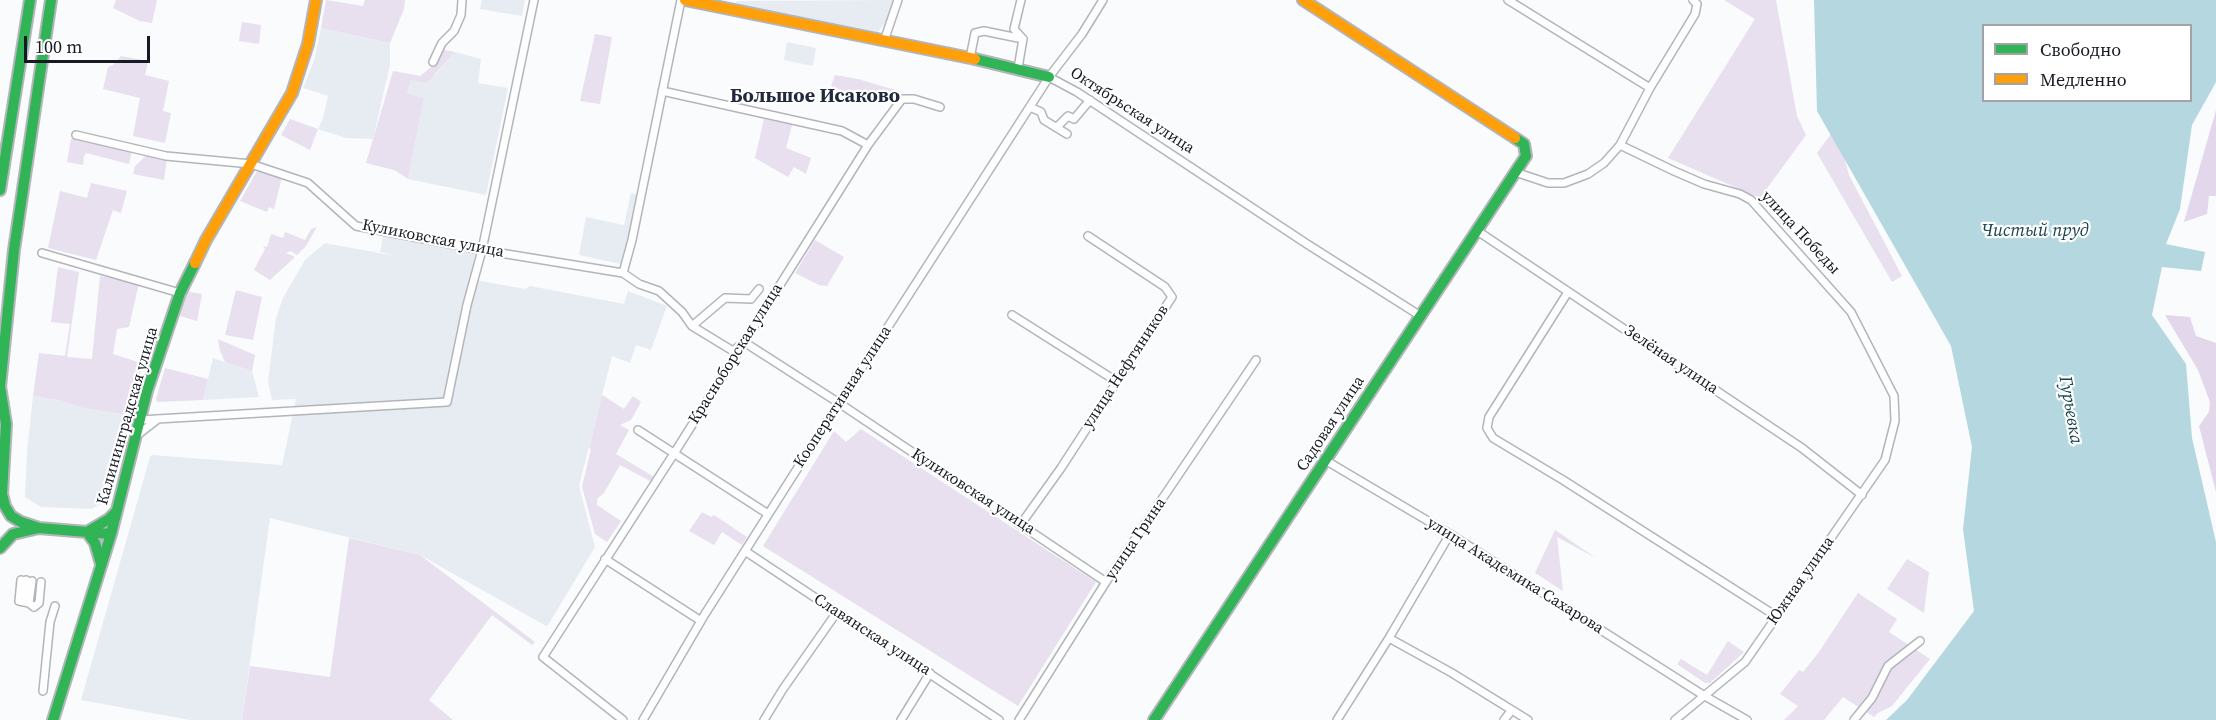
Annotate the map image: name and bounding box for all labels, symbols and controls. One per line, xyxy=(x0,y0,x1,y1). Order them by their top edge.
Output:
scale bar xyxy=(27,24,153,62)
legend xyxy=(1982,24,2192,102)
text: 100 m xyxy=(35,34,82,59)
text: Свободно xyxy=(2040,37,2121,62)
street label: Октябрьская улица xyxy=(1066,64,1198,158)
text: Медленно xyxy=(2040,67,2127,92)
district label: Большое Исаково xyxy=(730,85,900,109)
street label: улица Победы xyxy=(1756,187,1844,279)
street label: Куликовская улица xyxy=(360,216,506,262)
water label: Чистый пруд xyxy=(1982,220,2088,242)
street label: Красноборская улица xyxy=(685,280,787,428)
street label: улица Нефтяников xyxy=(1079,301,1173,433)
street label: Зелёная улица xyxy=(1620,321,1722,399)
street label: Кооперативная улица xyxy=(790,323,896,471)
street label: Калининградская улица xyxy=(93,325,163,507)
street label: Садовая улица xyxy=(1293,373,1369,475)
water label: Гурьевка xyxy=(2053,374,2087,446)
street label: Куликовская улица xyxy=(907,445,1039,539)
street label: улица Грина xyxy=(1101,494,1171,584)
street label: улица Академика Сахарова xyxy=(1423,514,1607,638)
street label: Южная улица xyxy=(1763,533,1839,629)
street label: Славянская улица xyxy=(810,590,934,680)

